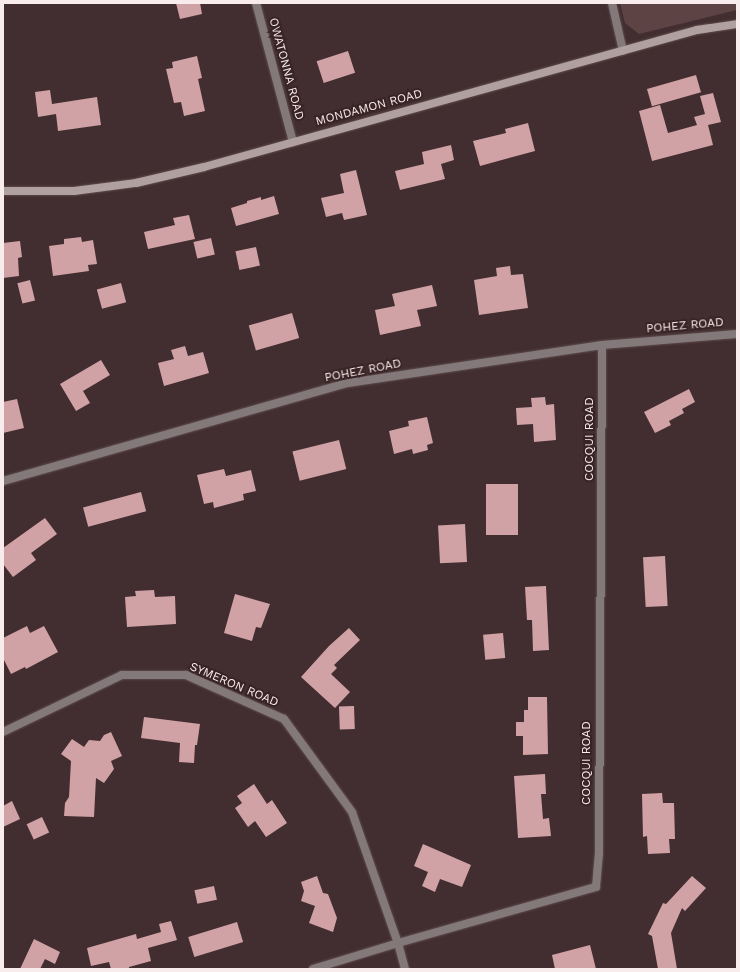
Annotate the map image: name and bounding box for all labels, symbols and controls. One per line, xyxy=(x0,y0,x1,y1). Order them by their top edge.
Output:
street label: OWATONNA ROAD xyxy=(265,16,307,122)
street label: MONDAMON ROAD xyxy=(314,87,424,129)
street label: POHEZ ROAD xyxy=(646,315,724,337)
street label: POHEZ ROAD xyxy=(324,357,402,385)
street label: COCQUI ROAD xyxy=(583,397,597,481)
street label: SYMERON ROAD xyxy=(187,660,281,710)
street label: COCQUI ROAD xyxy=(580,721,594,805)

